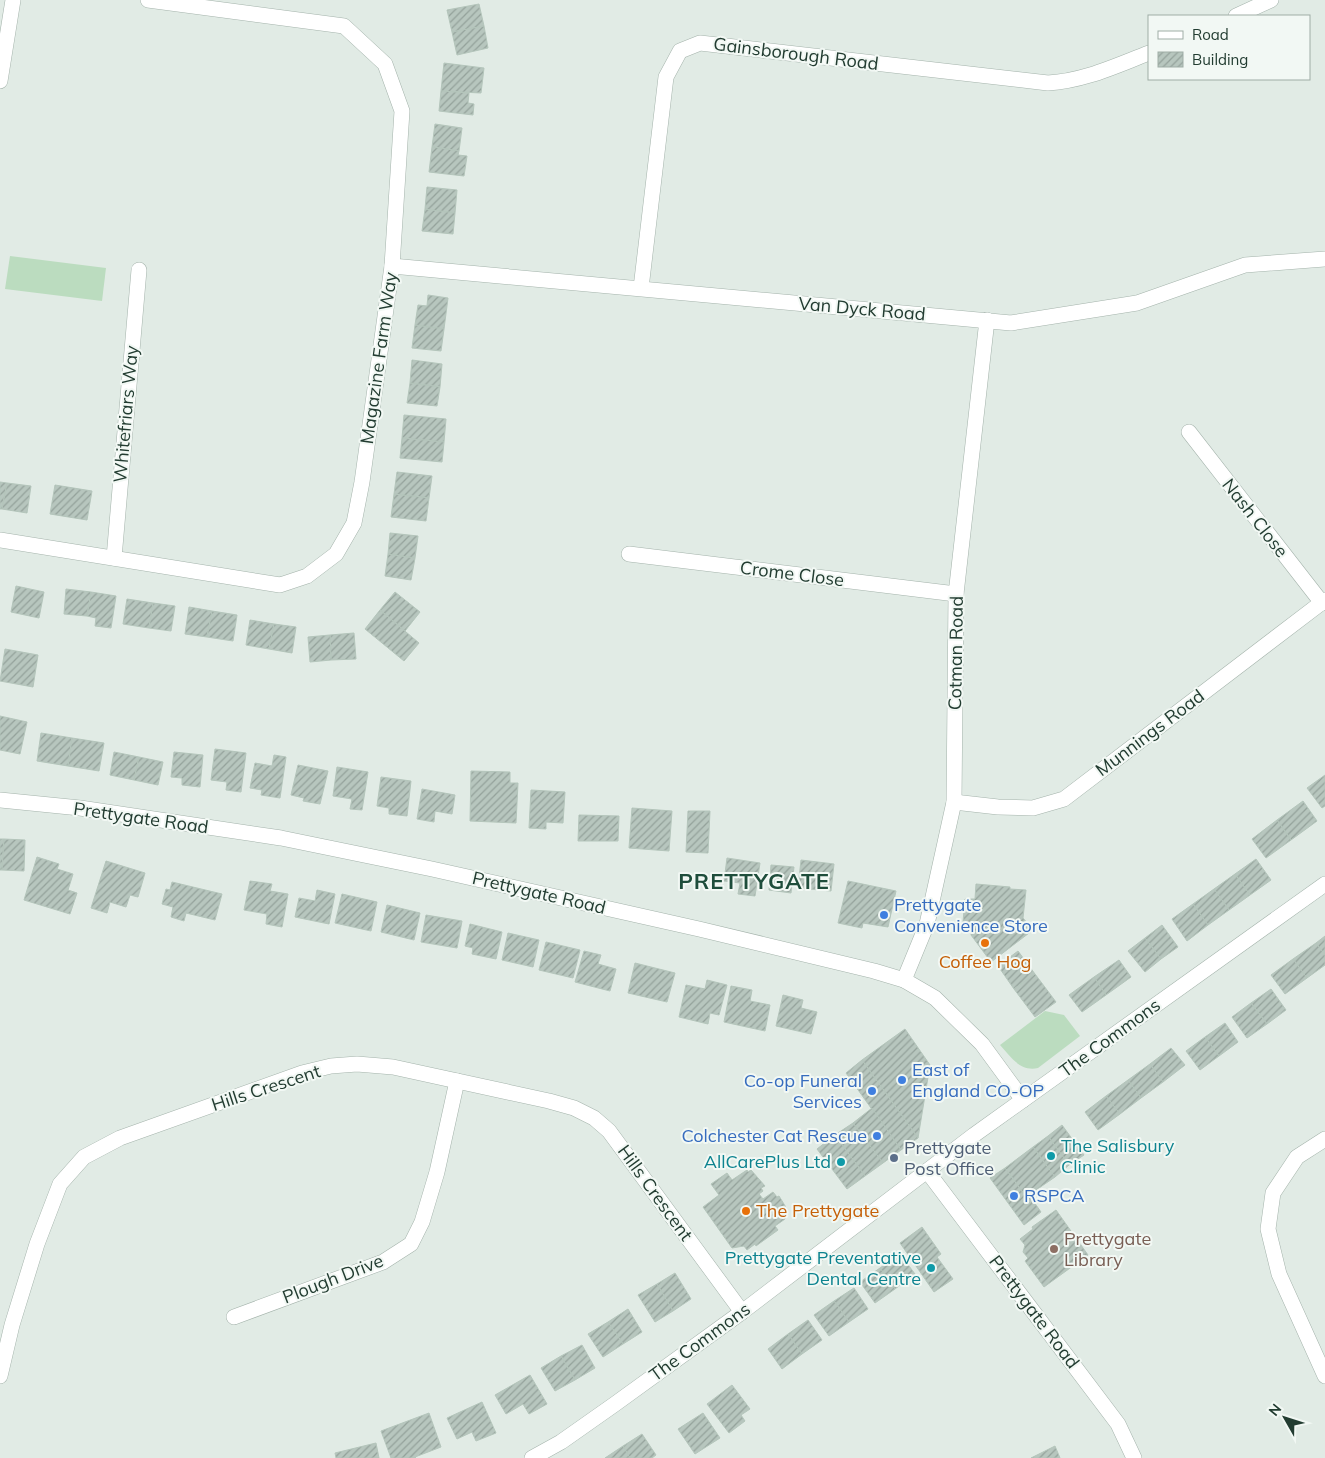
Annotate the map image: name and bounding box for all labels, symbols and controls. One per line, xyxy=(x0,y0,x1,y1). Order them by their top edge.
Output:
legend xyxy=(1148,15,1310,80)
text: Road xyxy=(1192,25,1229,44)
street label: Gainsborough Road xyxy=(712,32,880,75)
text: Building xyxy=(1192,50,1248,69)
street label: Magazine Farm Way xyxy=(355,270,402,445)
street label: Van Dyck Road xyxy=(798,291,927,326)
street label: Whitefriars Way xyxy=(108,344,143,484)
street label: Nash Close xyxy=(1217,474,1293,562)
street label: Crome Close xyxy=(739,556,846,591)
street label: Cotman Road xyxy=(943,596,968,710)
street label: Munnings Road xyxy=(1091,684,1209,781)
street label: Prettygate Road xyxy=(72,797,210,838)
street label: Prettygate Road xyxy=(470,866,608,919)
district label: PRETTYGATE xyxy=(678,867,830,895)
place label: Prettygate Convenience Store xyxy=(894,893,1048,937)
marker: Prettygate Convenience Store xyxy=(878,909,890,921)
marker: Coffee Hog xyxy=(979,937,991,949)
place label: Coffee Hog xyxy=(939,950,1031,973)
street label: The Commons xyxy=(1055,993,1165,1082)
place label: East of England CO-OP xyxy=(912,1058,1044,1102)
street label: Hills Crescent xyxy=(209,1059,323,1116)
place label: Co-op Funeral Services xyxy=(744,1069,862,1113)
marker: East of England CO-OP xyxy=(896,1074,908,1086)
marker: Co-op Funeral Services xyxy=(866,1085,878,1097)
place label: Colchester Cat Rescue xyxy=(682,1124,867,1147)
marker: Colchester Cat Rescue xyxy=(871,1130,883,1142)
place label: The Salisbury Clinic xyxy=(1061,1134,1175,1178)
place label: Prettygate Post Office xyxy=(904,1136,994,1180)
street label: Hills Crescent xyxy=(613,1140,698,1245)
place label: AllCarePlus Ltd xyxy=(704,1150,831,1173)
marker: The Salisbury Clinic xyxy=(1045,1150,1057,1162)
marker: Prettygate Post Office xyxy=(888,1152,900,1164)
marker: AllCarePlus Ltd xyxy=(835,1156,847,1168)
place label: RSPCA xyxy=(1024,1184,1084,1207)
marker: RSPCA xyxy=(1008,1190,1020,1202)
place label: The Prettygate xyxy=(756,1199,879,1222)
marker: The Prettygate xyxy=(740,1205,752,1217)
place label: Prettygate Library xyxy=(1064,1227,1151,1271)
marker: Prettygate Library xyxy=(1048,1243,1060,1255)
place label: Prettygate Preventative Dental Centre xyxy=(725,1246,921,1290)
street label: Plough Drive xyxy=(279,1249,387,1308)
street label: Prettygate Road xyxy=(984,1250,1085,1373)
marker: Prettygate Preventative Dental Centre xyxy=(925,1262,937,1274)
street label: The Commons xyxy=(645,1297,755,1386)
north arrow xyxy=(1260,1393,1310,1443)
text: N xyxy=(1265,1400,1285,1420)

